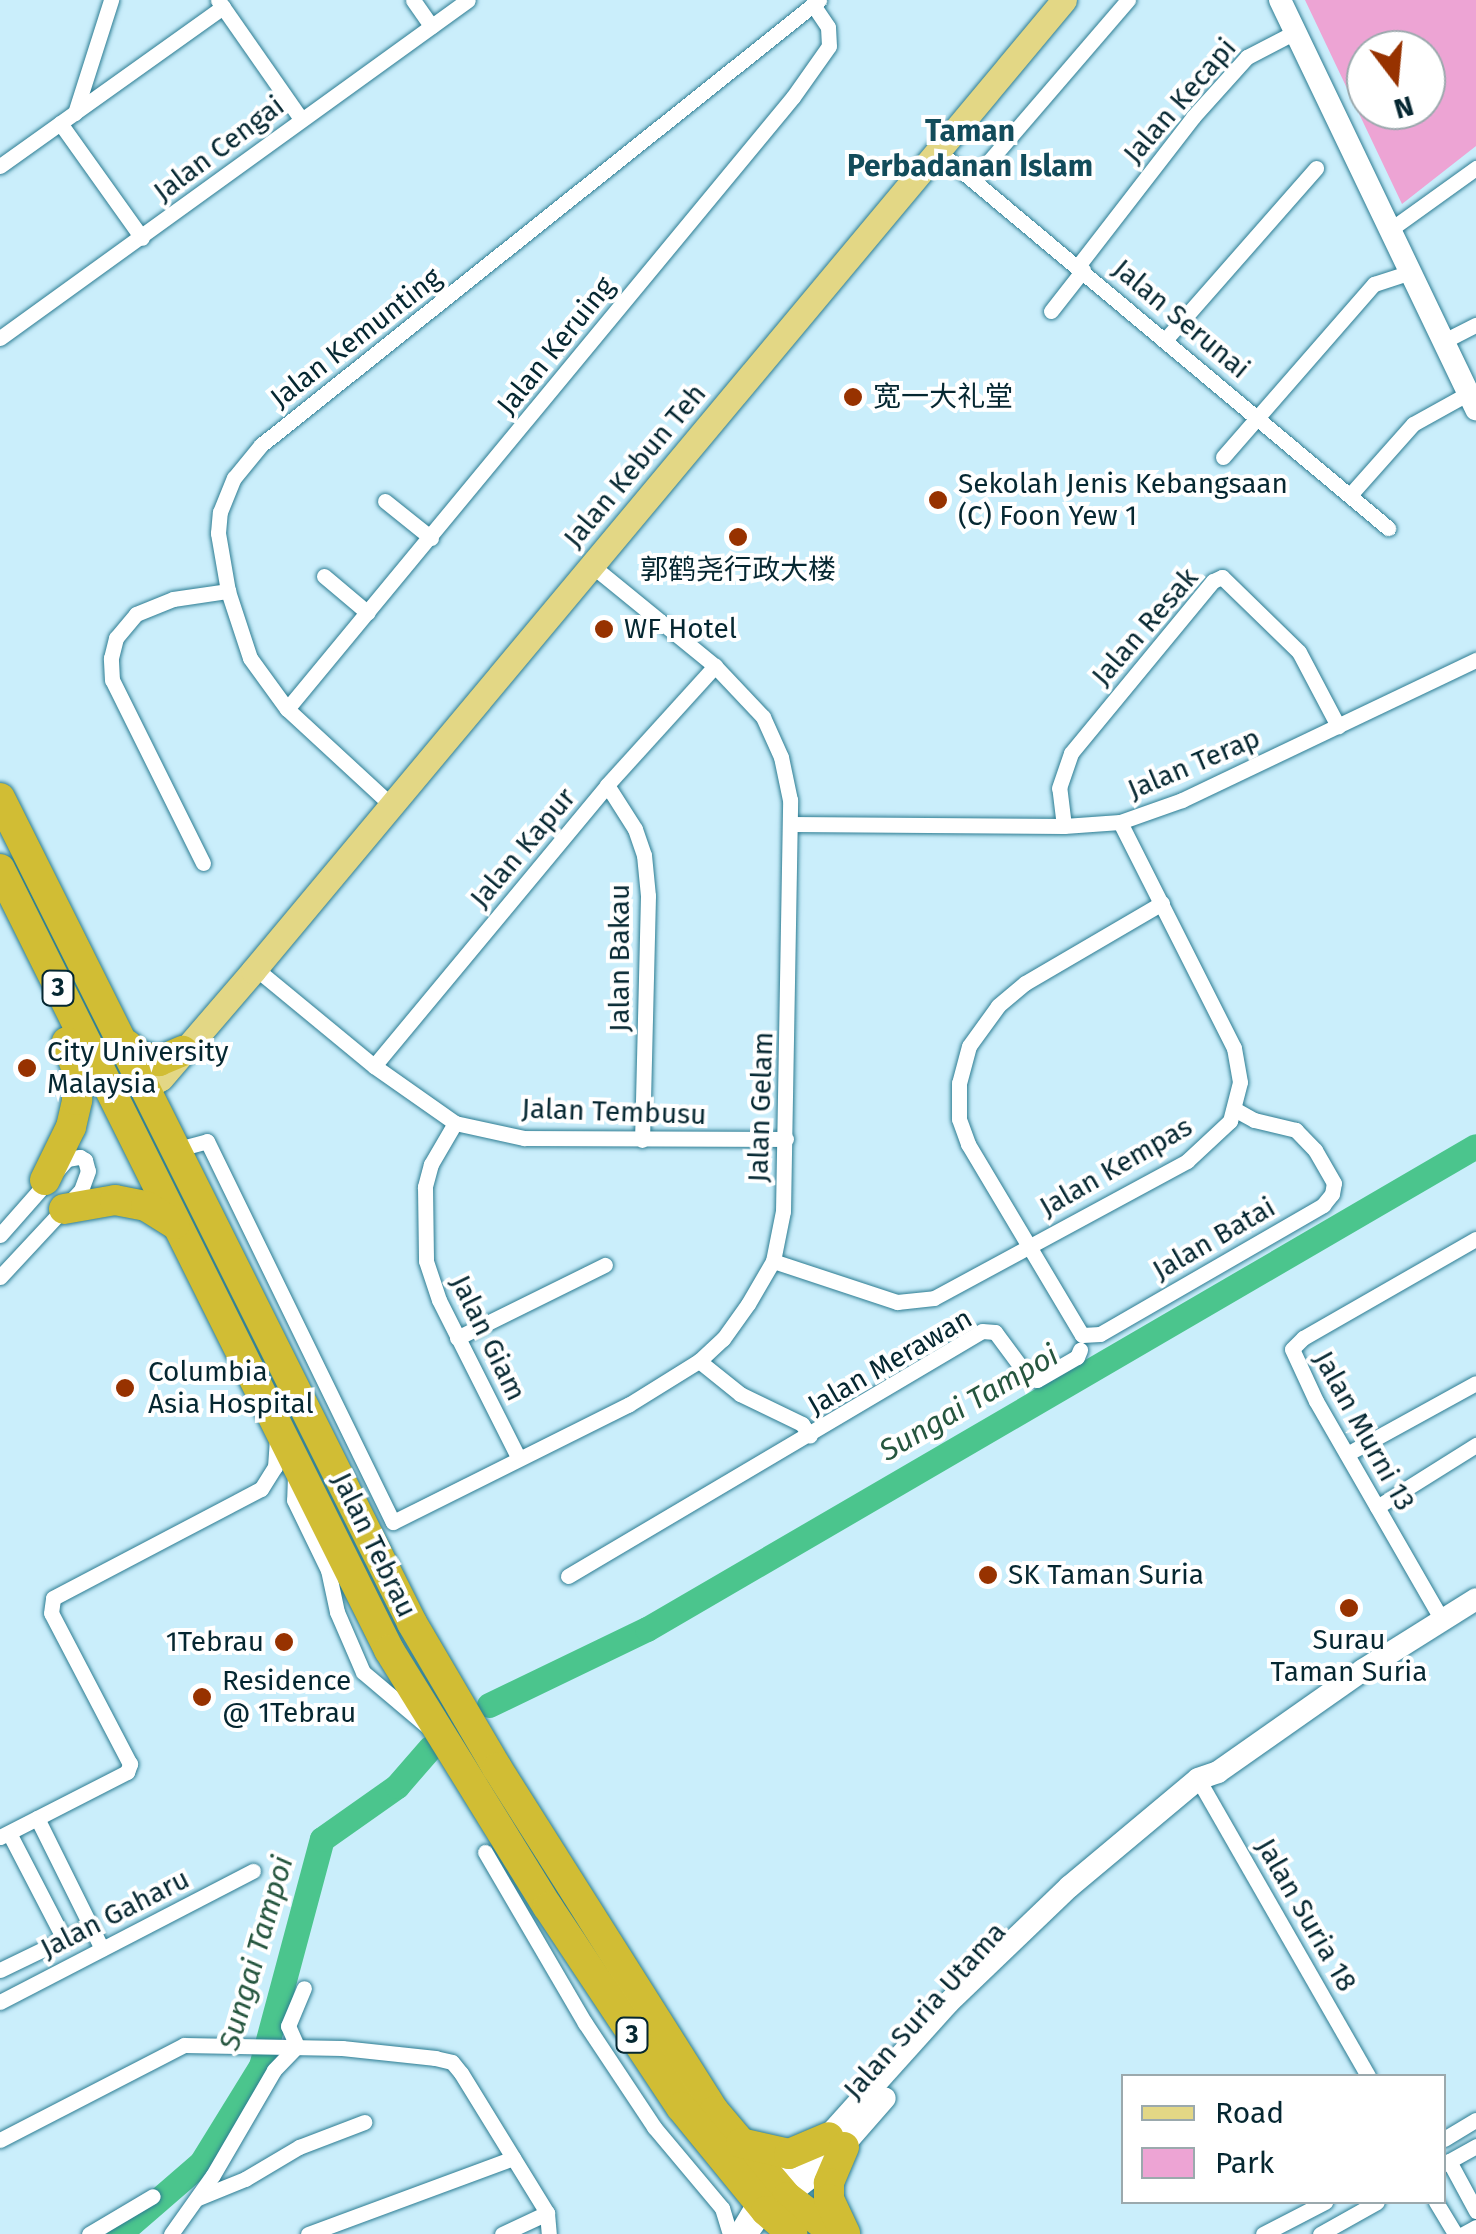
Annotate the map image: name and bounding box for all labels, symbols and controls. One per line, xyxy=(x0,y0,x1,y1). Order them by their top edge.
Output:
north arrow xyxy=(1346,30,1446,130)
street label: Jalan Kecapi xyxy=(1117,32,1243,170)
street label: Jalan Cengai xyxy=(147,89,291,209)
text: N xyxy=(1390,89,1417,126)
district label: Taman Perbadanan Islam xyxy=(847,113,1093,184)
street label: Jalan Serunai xyxy=(1106,252,1256,386)
street label: Jalan Kemunting xyxy=(264,261,448,415)
street label: Jalan Keruing xyxy=(490,270,622,422)
street label: Jalan Kebun Teh xyxy=(557,377,713,555)
place label: 宽一大礼堂 xyxy=(873,380,1013,414)
marker: 宽一大礼堂 xyxy=(842,386,864,408)
place label: Sekolah Jenis Kebangsaan (C) Foon Yew 1 xyxy=(958,467,1288,533)
marker: Sekolah Jenis Kebangsaan (C) Foon Yew 1 xyxy=(927,489,949,511)
marker: 郭鹤尧行政大楼 xyxy=(727,526,749,548)
place label: 郭鹤尧行政大楼 xyxy=(640,553,836,587)
street label: Jalan Resak xyxy=(1085,561,1205,693)
place label: WF Hotel xyxy=(624,612,737,646)
marker: WF Hotel xyxy=(593,618,615,640)
street label: Jalan Terap xyxy=(1123,721,1265,807)
street label: Jalan Kapur xyxy=(463,781,583,915)
street label: Jalan Bakau xyxy=(603,884,637,1032)
road number: 3 xyxy=(40,968,76,1008)
street label: Jalan Gelam xyxy=(742,1031,780,1183)
place label: City University Malaysia xyxy=(47,1035,229,1101)
marker: City University Malaysia xyxy=(16,1057,38,1079)
street label: Jalan Tembusu xyxy=(521,1092,707,1132)
street label: Jalan Kempas xyxy=(1034,1110,1198,1224)
street label: Jalan Batai xyxy=(1147,1190,1281,1288)
street label: Jalan Giam xyxy=(443,1270,533,1406)
street label: Jalan Merawan xyxy=(802,1301,978,1423)
water label: Sungai Tampoi xyxy=(873,1337,1065,1469)
street label: Jalan Murni 13 xyxy=(1306,1345,1422,1517)
place label: Columbia Asia Hospital xyxy=(148,1355,314,1421)
marker: Columbia Asia Hospital xyxy=(112,1375,138,1401)
street label: Jalan Tebrau xyxy=(325,1467,423,1623)
place label: SK Taman Suria xyxy=(1008,1558,1204,1592)
marker: SK Taman Suria xyxy=(977,1564,999,1586)
marker: Surau Taman Suria xyxy=(1338,1597,1360,1619)
place label: Surau Taman Suria xyxy=(1271,1623,1427,1689)
place label: 1Tebrau xyxy=(166,1625,264,1659)
marker: 1Tebrau xyxy=(273,1631,295,1653)
place label: Residence @ 1Tebrau xyxy=(222,1664,356,1730)
marker: Residence @ 1Tebrau xyxy=(191,1686,213,1708)
street label: Jalan Suria 18 xyxy=(1249,1833,1363,1997)
water label: Sungai Tampoi xyxy=(211,1852,301,2054)
street label: Jalan Gaharu xyxy=(35,1862,195,1966)
street label: Jalan Suria Utama xyxy=(837,1916,1013,2106)
road number: 3 xyxy=(614,2015,650,2055)
legend xyxy=(1121,2074,1446,2204)
text: Road xyxy=(1215,2095,1284,2131)
text: Park xyxy=(1215,2145,1274,2181)

